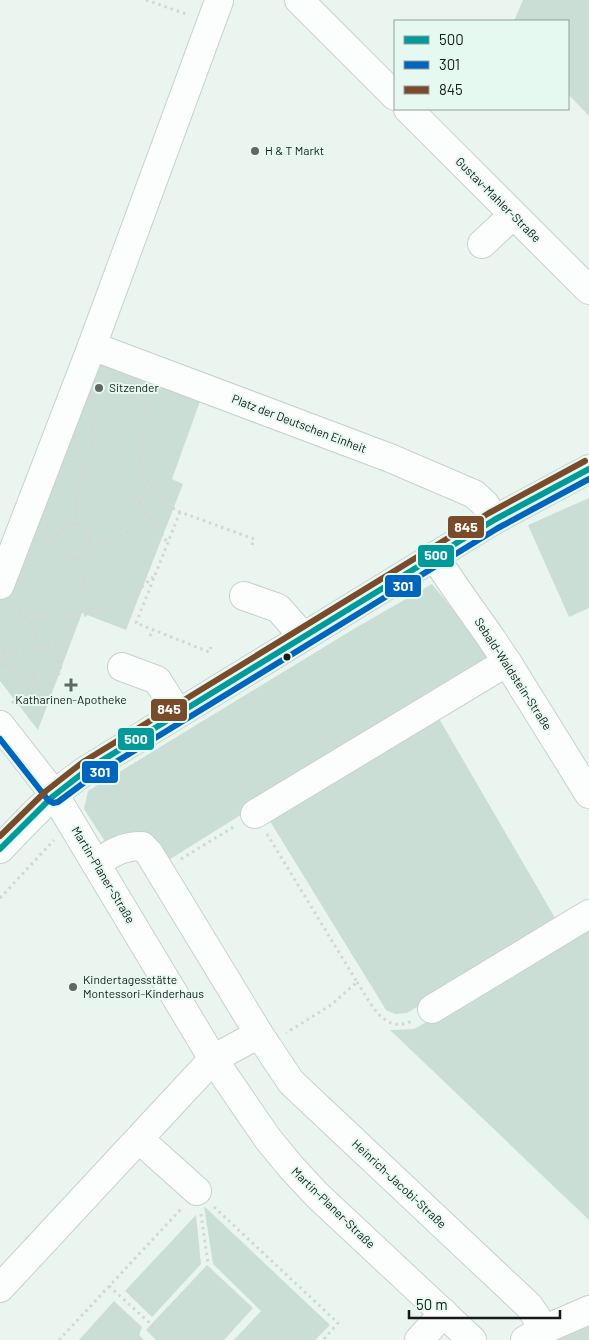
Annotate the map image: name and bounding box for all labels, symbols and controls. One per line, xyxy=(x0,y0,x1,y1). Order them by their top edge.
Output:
legend xyxy=(394,20,569,110)
text: 500 xyxy=(439,30,464,48)
text: 301 xyxy=(439,55,460,73)
text: 845 xyxy=(439,80,463,98)
place label: H & T Markt xyxy=(265,143,324,157)
marker: H & T Markt xyxy=(249,145,261,157)
street label: Gustav-Mahler-Straße xyxy=(453,154,544,245)
place label: Sitzender xyxy=(109,380,160,394)
marker: Sitzender xyxy=(93,382,105,394)
street label: Platz der Deutschen Einheit xyxy=(230,391,369,455)
line badge: 845 xyxy=(447,515,485,539)
text: 845 xyxy=(454,518,478,535)
line badge: 500 xyxy=(417,544,455,568)
text: 500 xyxy=(424,546,448,563)
line badge: 301 xyxy=(384,574,422,598)
text: 301 xyxy=(393,577,413,594)
street label: Sebald-Waldstein-Straße xyxy=(472,615,555,732)
unlabelled marker xyxy=(282,652,292,662)
marker: Katharinen-Apotheke xyxy=(65,679,77,691)
place label: Katharinen-Apotheke xyxy=(15,692,127,706)
line badge: 845 xyxy=(150,698,188,722)
text: 845 xyxy=(157,700,181,717)
line badge: 500 xyxy=(117,727,155,751)
text: 500 xyxy=(124,730,148,747)
line badge: 301 xyxy=(81,760,119,784)
text: 301 xyxy=(90,763,110,780)
street label: Martin-Planer-Straße xyxy=(69,824,138,925)
place label: Kindertagesstätte Montessori-Kinderhaus xyxy=(83,972,204,1000)
marker: Kindertagesstätte Montessori-Kinderhaus xyxy=(67,981,79,993)
street label: Heinrich-Jacobi-Straße xyxy=(350,1136,450,1231)
street label: Martin-Planer-Straße xyxy=(289,1164,378,1251)
scale bar xyxy=(409,1288,560,1320)
text: 50 m xyxy=(416,1295,448,1313)

